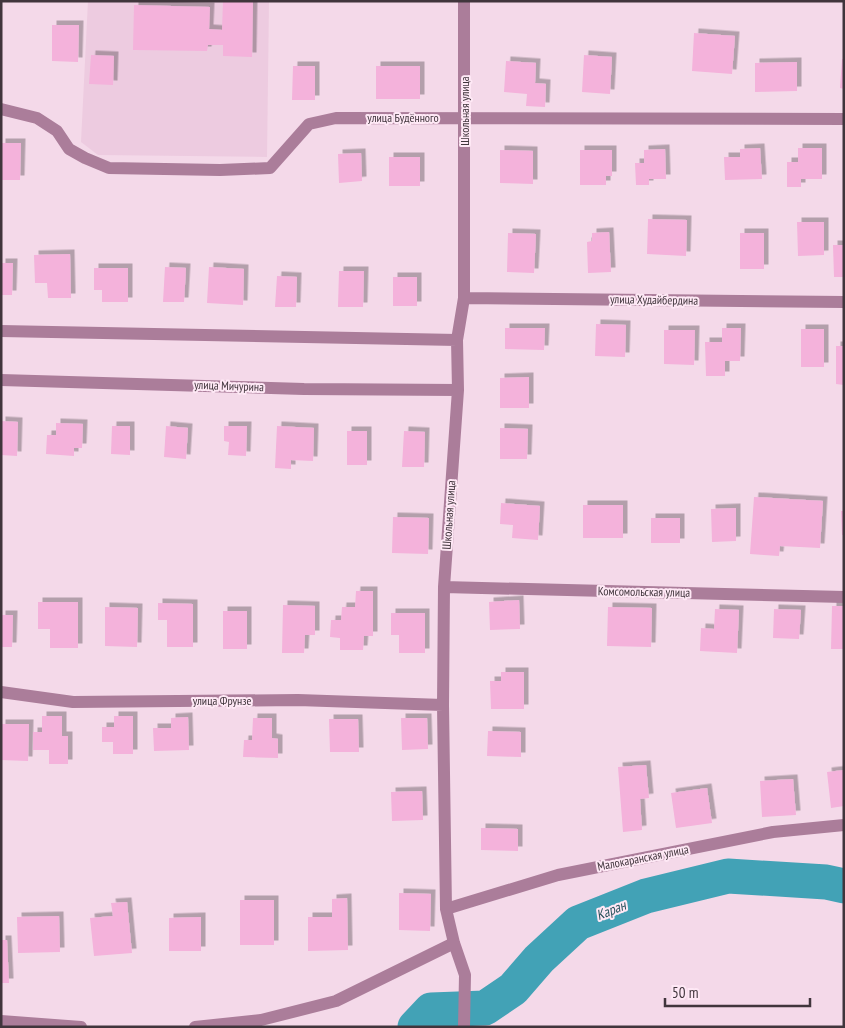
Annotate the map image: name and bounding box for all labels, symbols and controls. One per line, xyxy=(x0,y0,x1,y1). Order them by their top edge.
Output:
street label: Школьная улица xyxy=(457,76,472,146)
street label: улица Будённого xyxy=(367,110,439,125)
street label: улица Худайбердина xyxy=(610,291,698,308)
street label: улица Мичурина xyxy=(194,377,264,394)
street label: Школьная улица xyxy=(439,480,458,550)
street label: Комсомольская улица xyxy=(598,583,690,600)
street label: улица Фрунзе xyxy=(193,693,251,708)
street label: Малокаранская улица xyxy=(596,841,690,874)
water label: Каран xyxy=(594,895,630,924)
scale bar xyxy=(665,976,810,1008)
text: 50 m xyxy=(672,983,698,1002)

